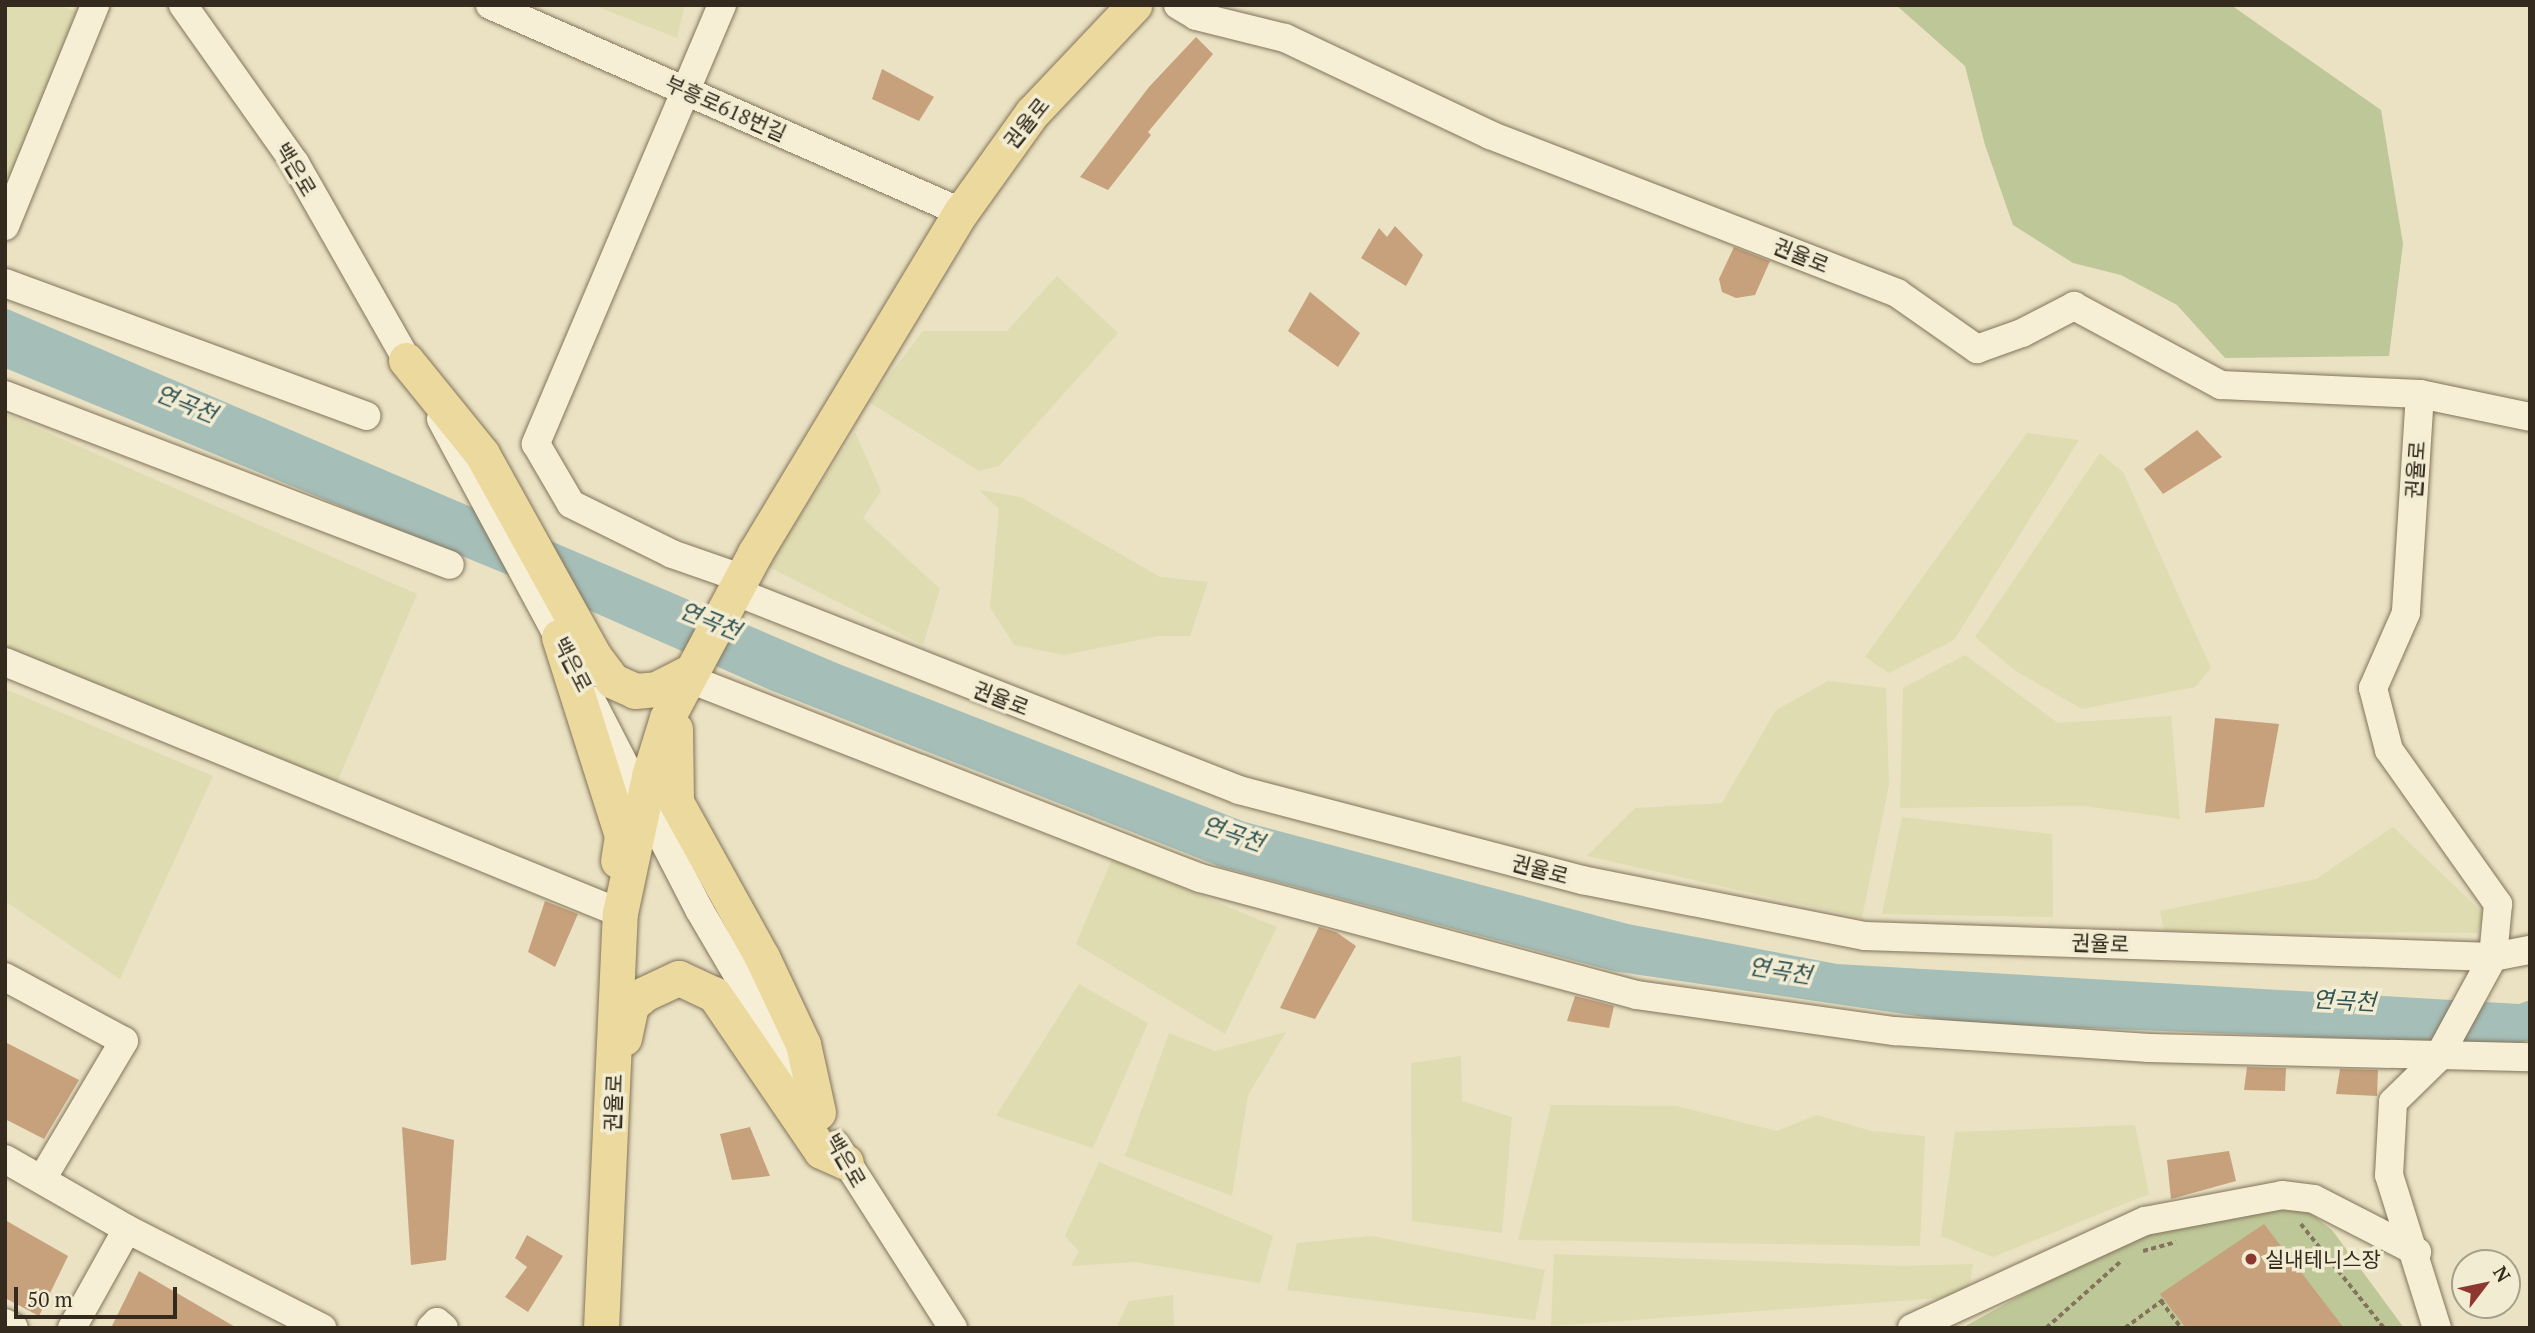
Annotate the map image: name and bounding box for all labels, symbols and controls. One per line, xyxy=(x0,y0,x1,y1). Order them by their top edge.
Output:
street label: 부흥로618번길 xyxy=(661,70,791,146)
street label: 권율로 xyxy=(998,93,1054,153)
street label: 백은로 xyxy=(270,138,322,200)
street label: 권율로 xyxy=(1769,232,1833,278)
water label: 연곡천 xyxy=(151,379,221,429)
street label: 권율로 xyxy=(2400,440,2430,500)
water label: 연곡천 xyxy=(675,596,745,646)
street label: 백은로 xyxy=(549,632,597,696)
street label: 권율로 xyxy=(969,676,1033,720)
water label: 연곡천 xyxy=(1198,811,1268,857)
street label: 권율로 xyxy=(1509,849,1571,889)
street label: 권율로 xyxy=(2071,929,2129,957)
water label: 연곡천 xyxy=(1746,952,1814,990)
water label: 연곡천 xyxy=(2312,986,2376,1016)
street label: 권율로 xyxy=(599,1074,627,1132)
street label: 백은로 xyxy=(821,1129,871,1191)
place label: 실내테니스장 xyxy=(2265,1246,2381,1272)
north arrow xyxy=(2451,1249,2521,1319)
marker: 실내테니스장 xyxy=(2243,1251,2259,1267)
text: N xyxy=(2488,1261,2517,1286)
scale bar xyxy=(18,1274,180,1318)
text: 50 m xyxy=(27,1285,73,1313)

